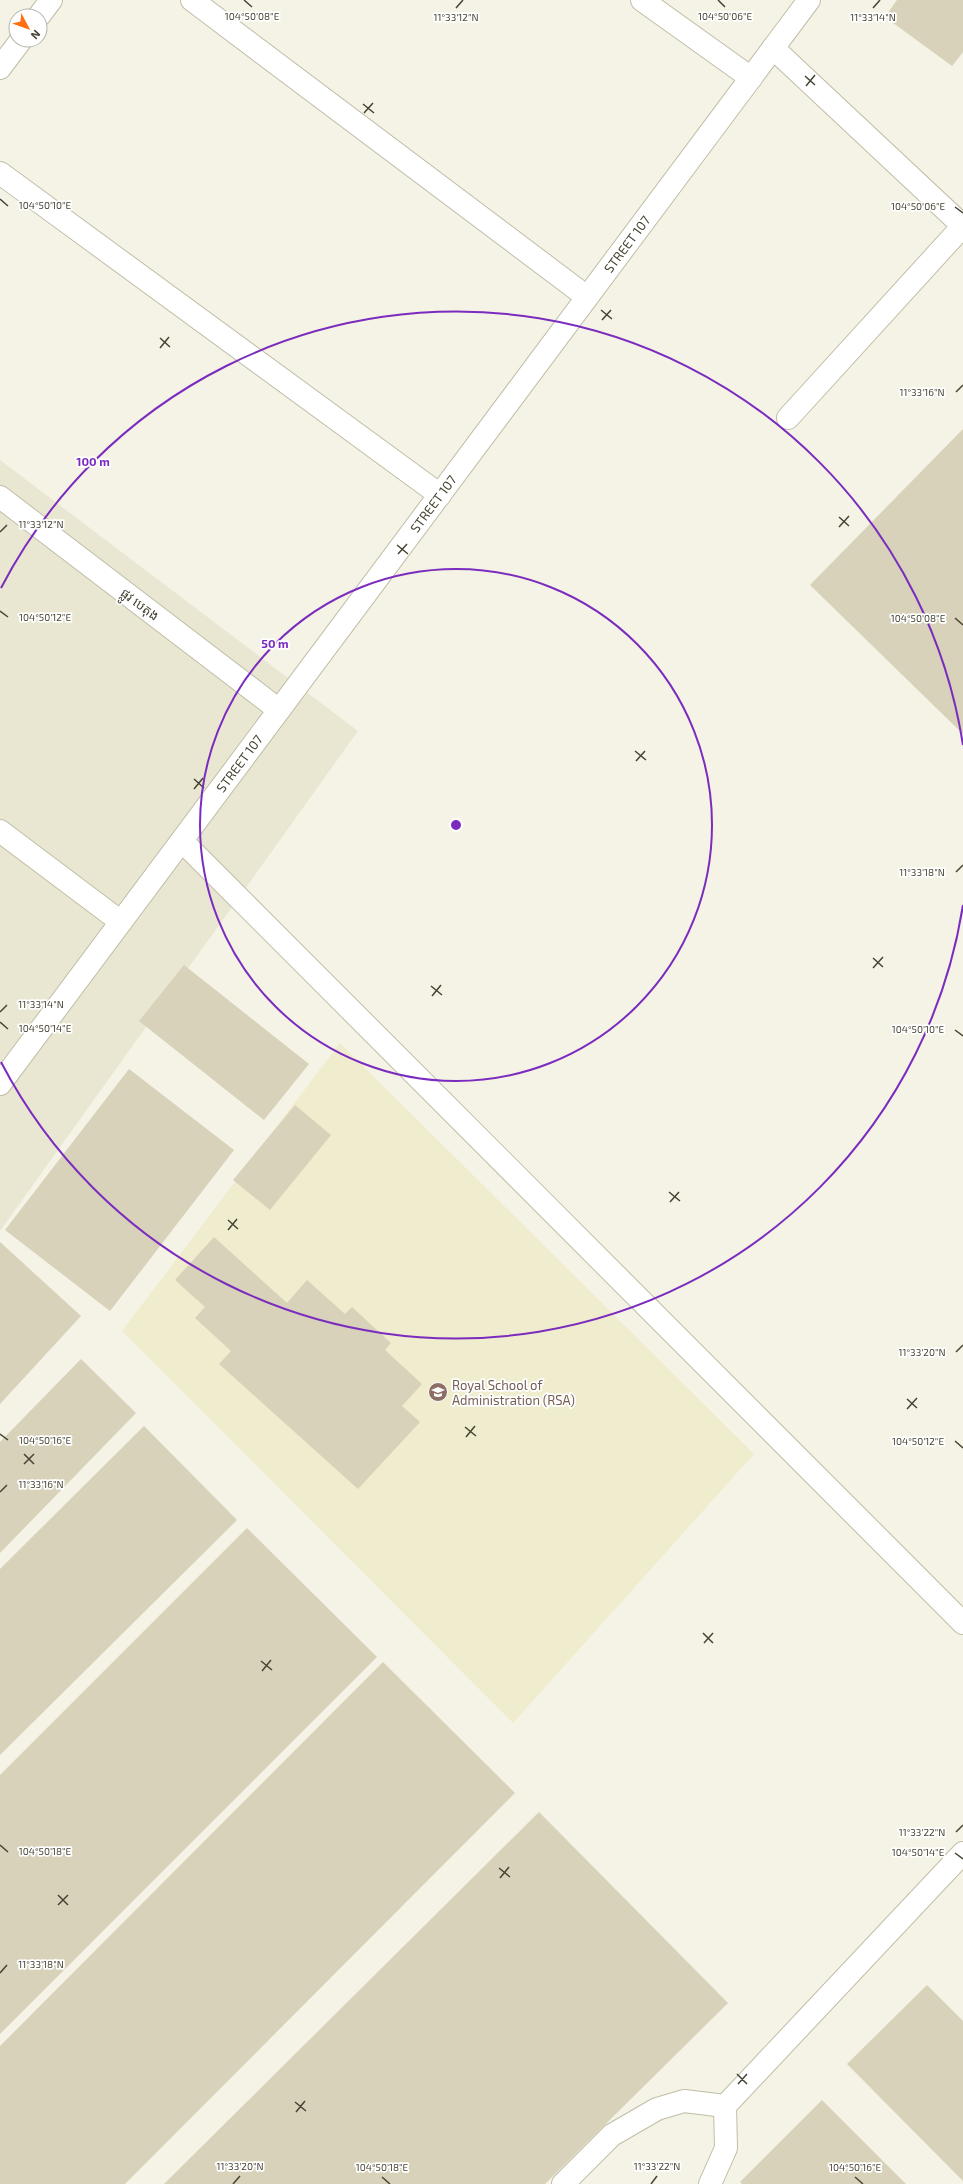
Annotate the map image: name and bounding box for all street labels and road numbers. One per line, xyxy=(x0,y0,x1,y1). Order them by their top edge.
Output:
street label: STREET 107 xyxy=(600,212,654,276)
street label: STREET 107 xyxy=(406,472,460,536)
street label: ផ្លូវ បេតុង xyxy=(115,584,162,627)
street label: STREET 107 xyxy=(213,731,266,795)

